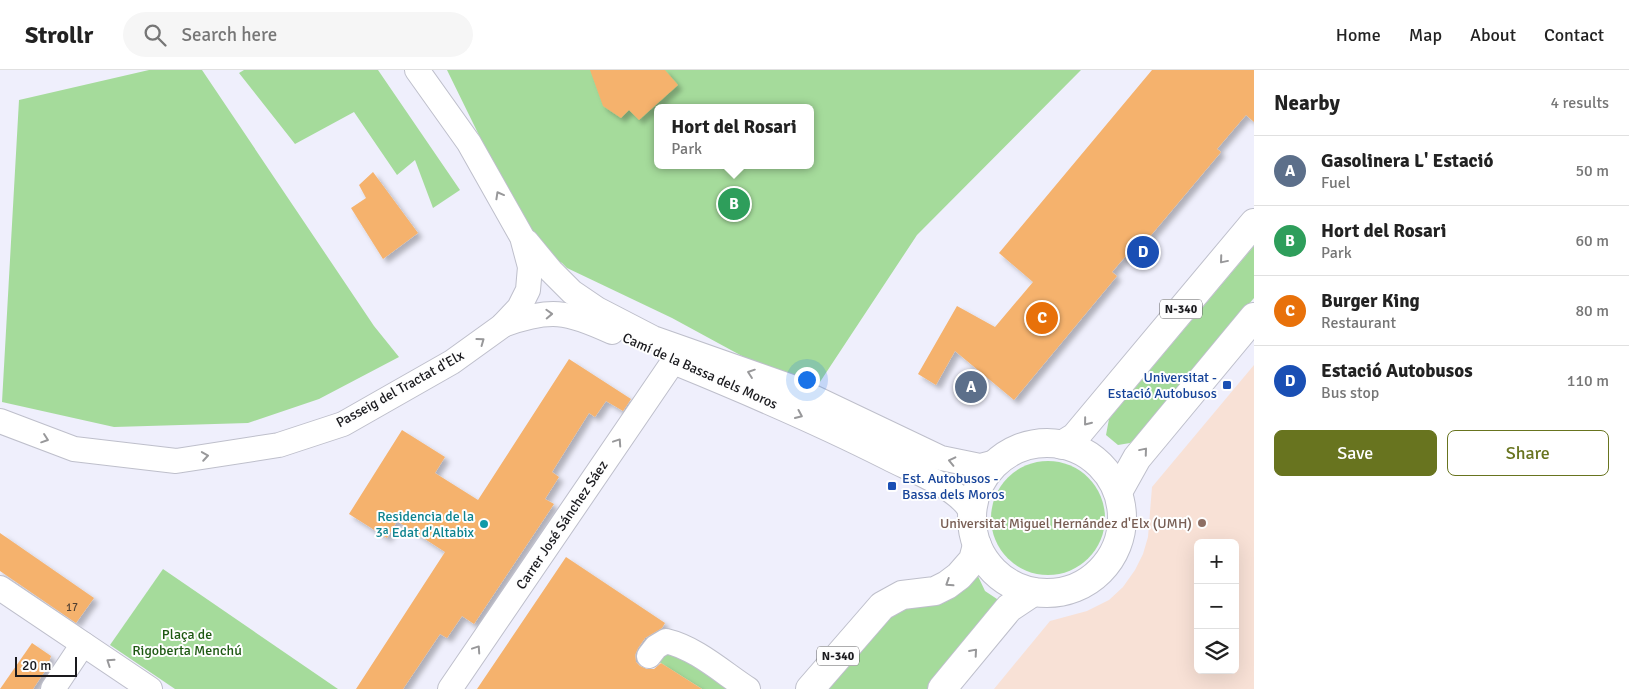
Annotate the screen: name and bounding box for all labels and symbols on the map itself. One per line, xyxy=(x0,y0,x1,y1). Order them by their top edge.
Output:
pin: B xyxy=(718,185,750,223)
one-way arrow xyxy=(495,191,505,200)
pin: D xyxy=(1127,233,1159,271)
one-way arrow xyxy=(1219,255,1228,264)
pin: C xyxy=(1026,299,1058,337)
road number: N-340 xyxy=(1160,300,1202,318)
one-way arrow xyxy=(545,309,553,320)
street label: Camí de la Bassa dels Moros xyxy=(620,329,780,413)
one-way arrow xyxy=(475,338,484,347)
street label: Passeig del Tractat d'Elx xyxy=(333,347,467,431)
your location xyxy=(794,367,820,393)
pin: A xyxy=(955,368,987,406)
one-way arrow xyxy=(747,369,756,379)
place label: Universitat - Estació Autobusos xyxy=(1107,369,1217,402)
marker: Universitat - Estació Autobusos xyxy=(1221,379,1233,391)
one-way arrow xyxy=(794,408,803,419)
one-way arrow xyxy=(1085,416,1093,425)
one-way arrow xyxy=(41,433,49,443)
one-way arrow xyxy=(612,439,621,448)
one-way arrow xyxy=(1138,447,1147,456)
one-way arrow xyxy=(202,451,210,462)
one-way arrow xyxy=(947,456,956,467)
street label: Carrer José Sánchez Sáez xyxy=(513,457,611,593)
place label: Est. Autobusos - Bassa dels Moros xyxy=(902,470,1005,503)
marker: Est. Autobusos - Bassa dels Moros xyxy=(886,480,898,492)
place label: Residencia de la 3ª Edat d'Altabix xyxy=(375,508,475,541)
place label: Universitat Miguel Hernández d'Elx (UMH) xyxy=(940,515,1192,532)
marker: Universitat Miguel Hernández d'Elx (UMH) xyxy=(1196,517,1208,529)
marker: Residencia de la 3ª Edat d'Altabix xyxy=(478,518,490,530)
one-way arrow xyxy=(946,576,955,586)
house number: 17 xyxy=(66,601,78,614)
park label: Plaça de Rigoberta Menchú xyxy=(132,626,242,659)
one-way arrow xyxy=(471,645,480,654)
road number: N-340 xyxy=(817,646,859,666)
one-way arrow xyxy=(968,649,976,658)
scale bar xyxy=(15,654,78,677)
one-way arrow xyxy=(106,659,116,668)

